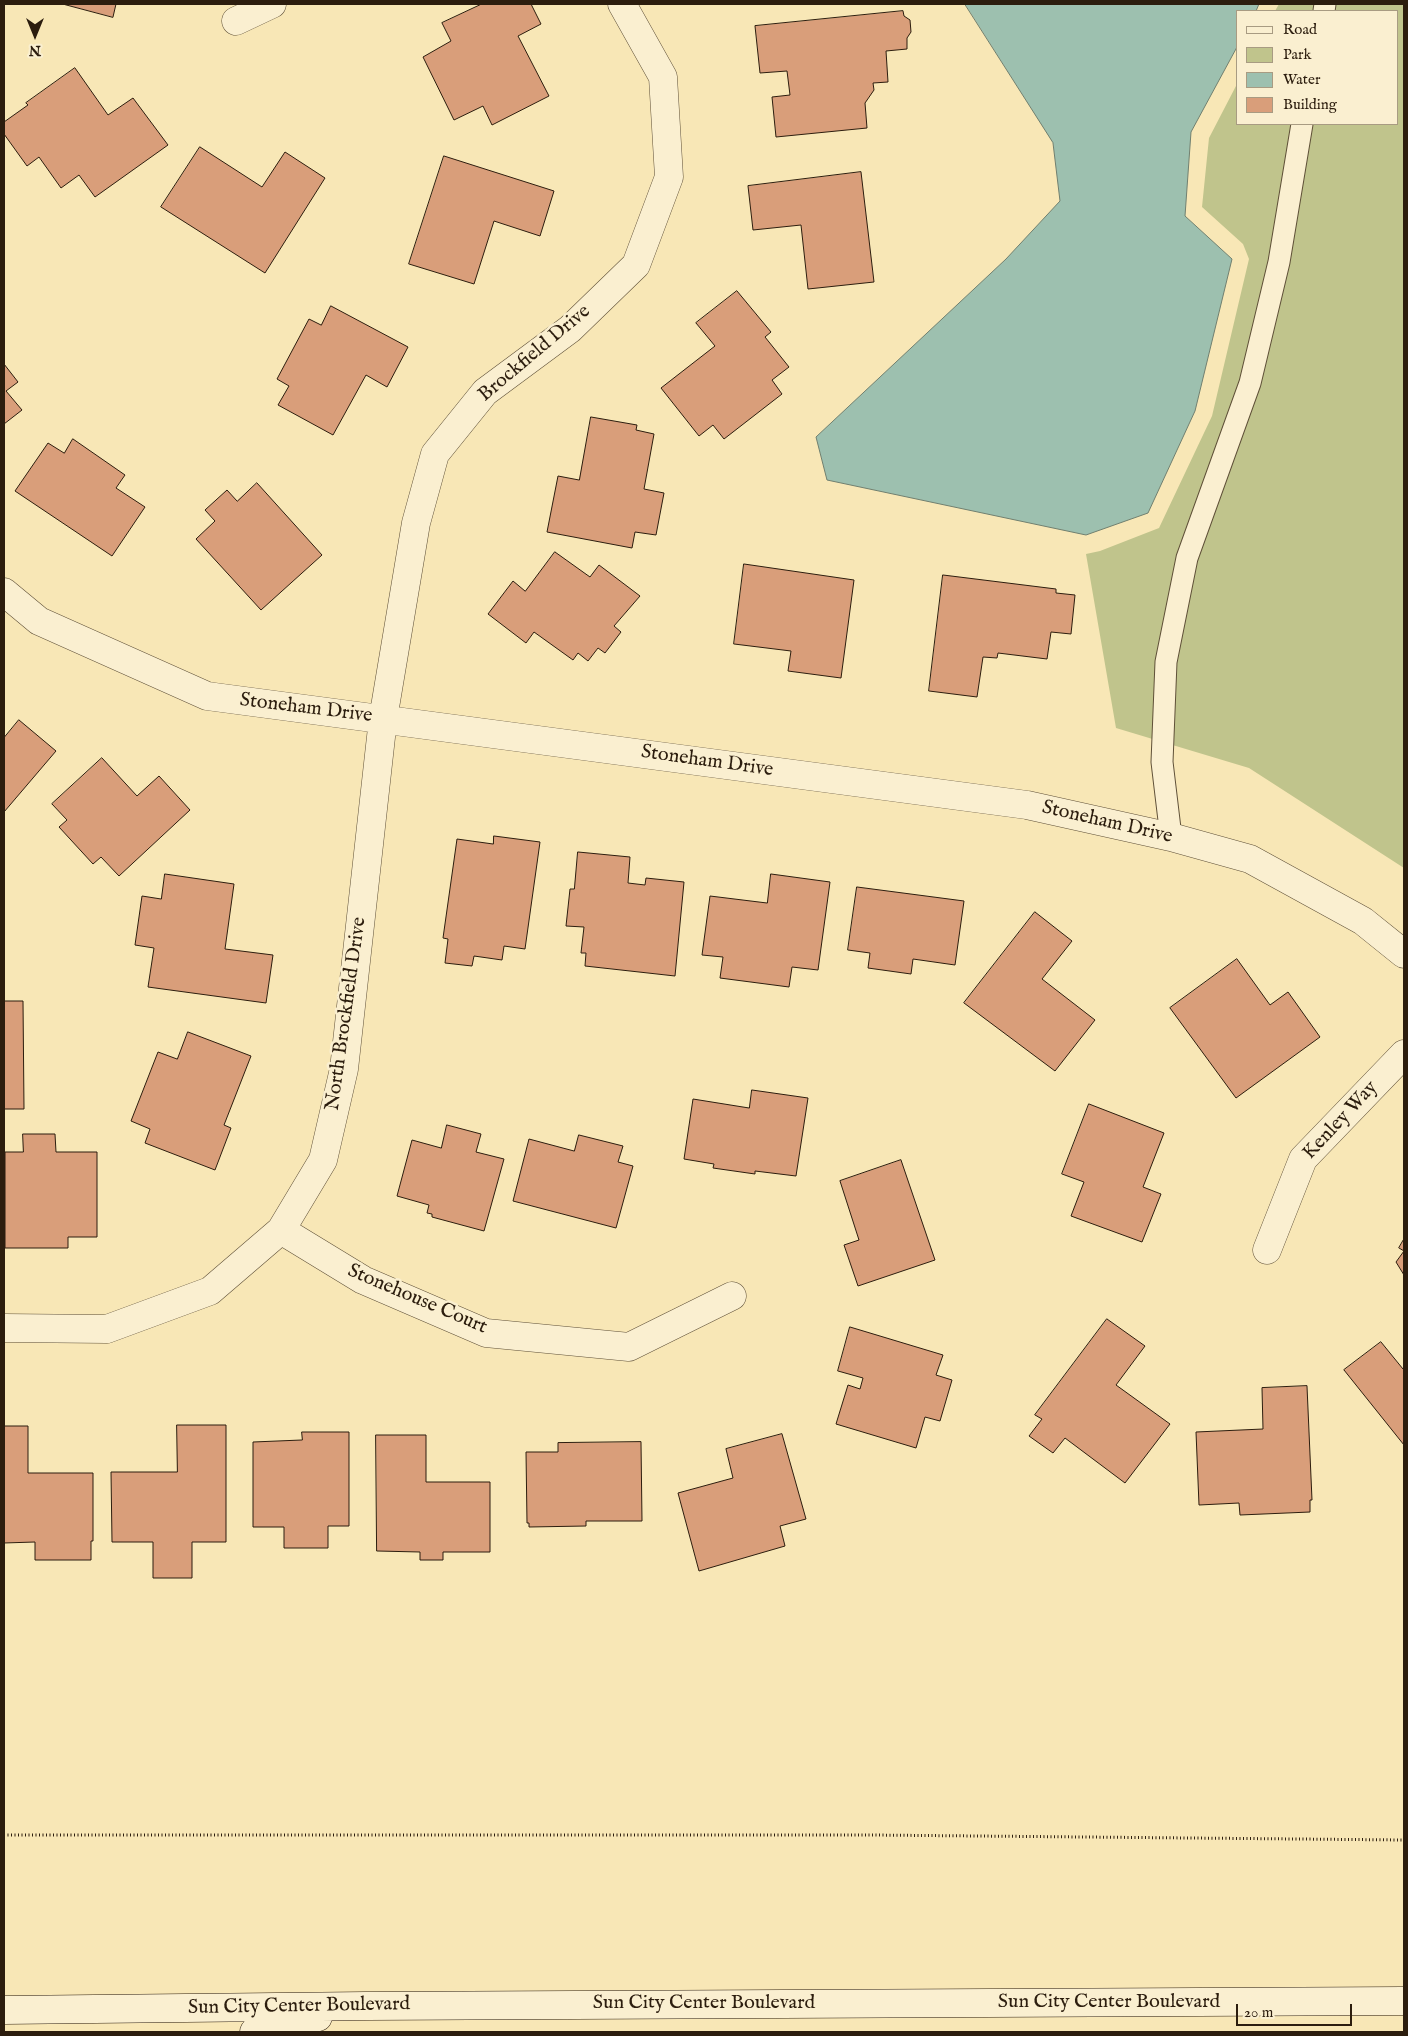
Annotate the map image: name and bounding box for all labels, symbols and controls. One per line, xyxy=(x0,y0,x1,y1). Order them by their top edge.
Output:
north arrow xyxy=(10,10,60,60)
legend xyxy=(1236,10,1398,125)
text: Road xyxy=(1283,20,1317,39)
text: N xyxy=(29,41,41,59)
text: Park xyxy=(1283,45,1312,64)
text: Water xyxy=(1283,70,1320,89)
text: Building xyxy=(1283,95,1337,114)
street label: Brockfield Drive xyxy=(474,300,596,408)
street label: Stoneham Drive xyxy=(238,689,374,729)
street label: Stoneham Drive xyxy=(639,741,775,783)
street label: Stoneham Drive xyxy=(1039,796,1175,850)
street label: North Brockfield Drive xyxy=(322,916,372,1112)
street label: Kenley Way xyxy=(1298,1077,1384,1165)
street label: Stonehouse Court xyxy=(344,1260,490,1340)
street label: Sun City Center Boulevard xyxy=(998,1991,1220,2015)
street label: Sun City Center Boulevard xyxy=(593,1992,815,2016)
street label: Sun City Center Boulevard xyxy=(188,1993,410,2021)
scale bar xyxy=(1238,1994,1354,2026)
text: 20 m xyxy=(1244,2003,1273,2022)

